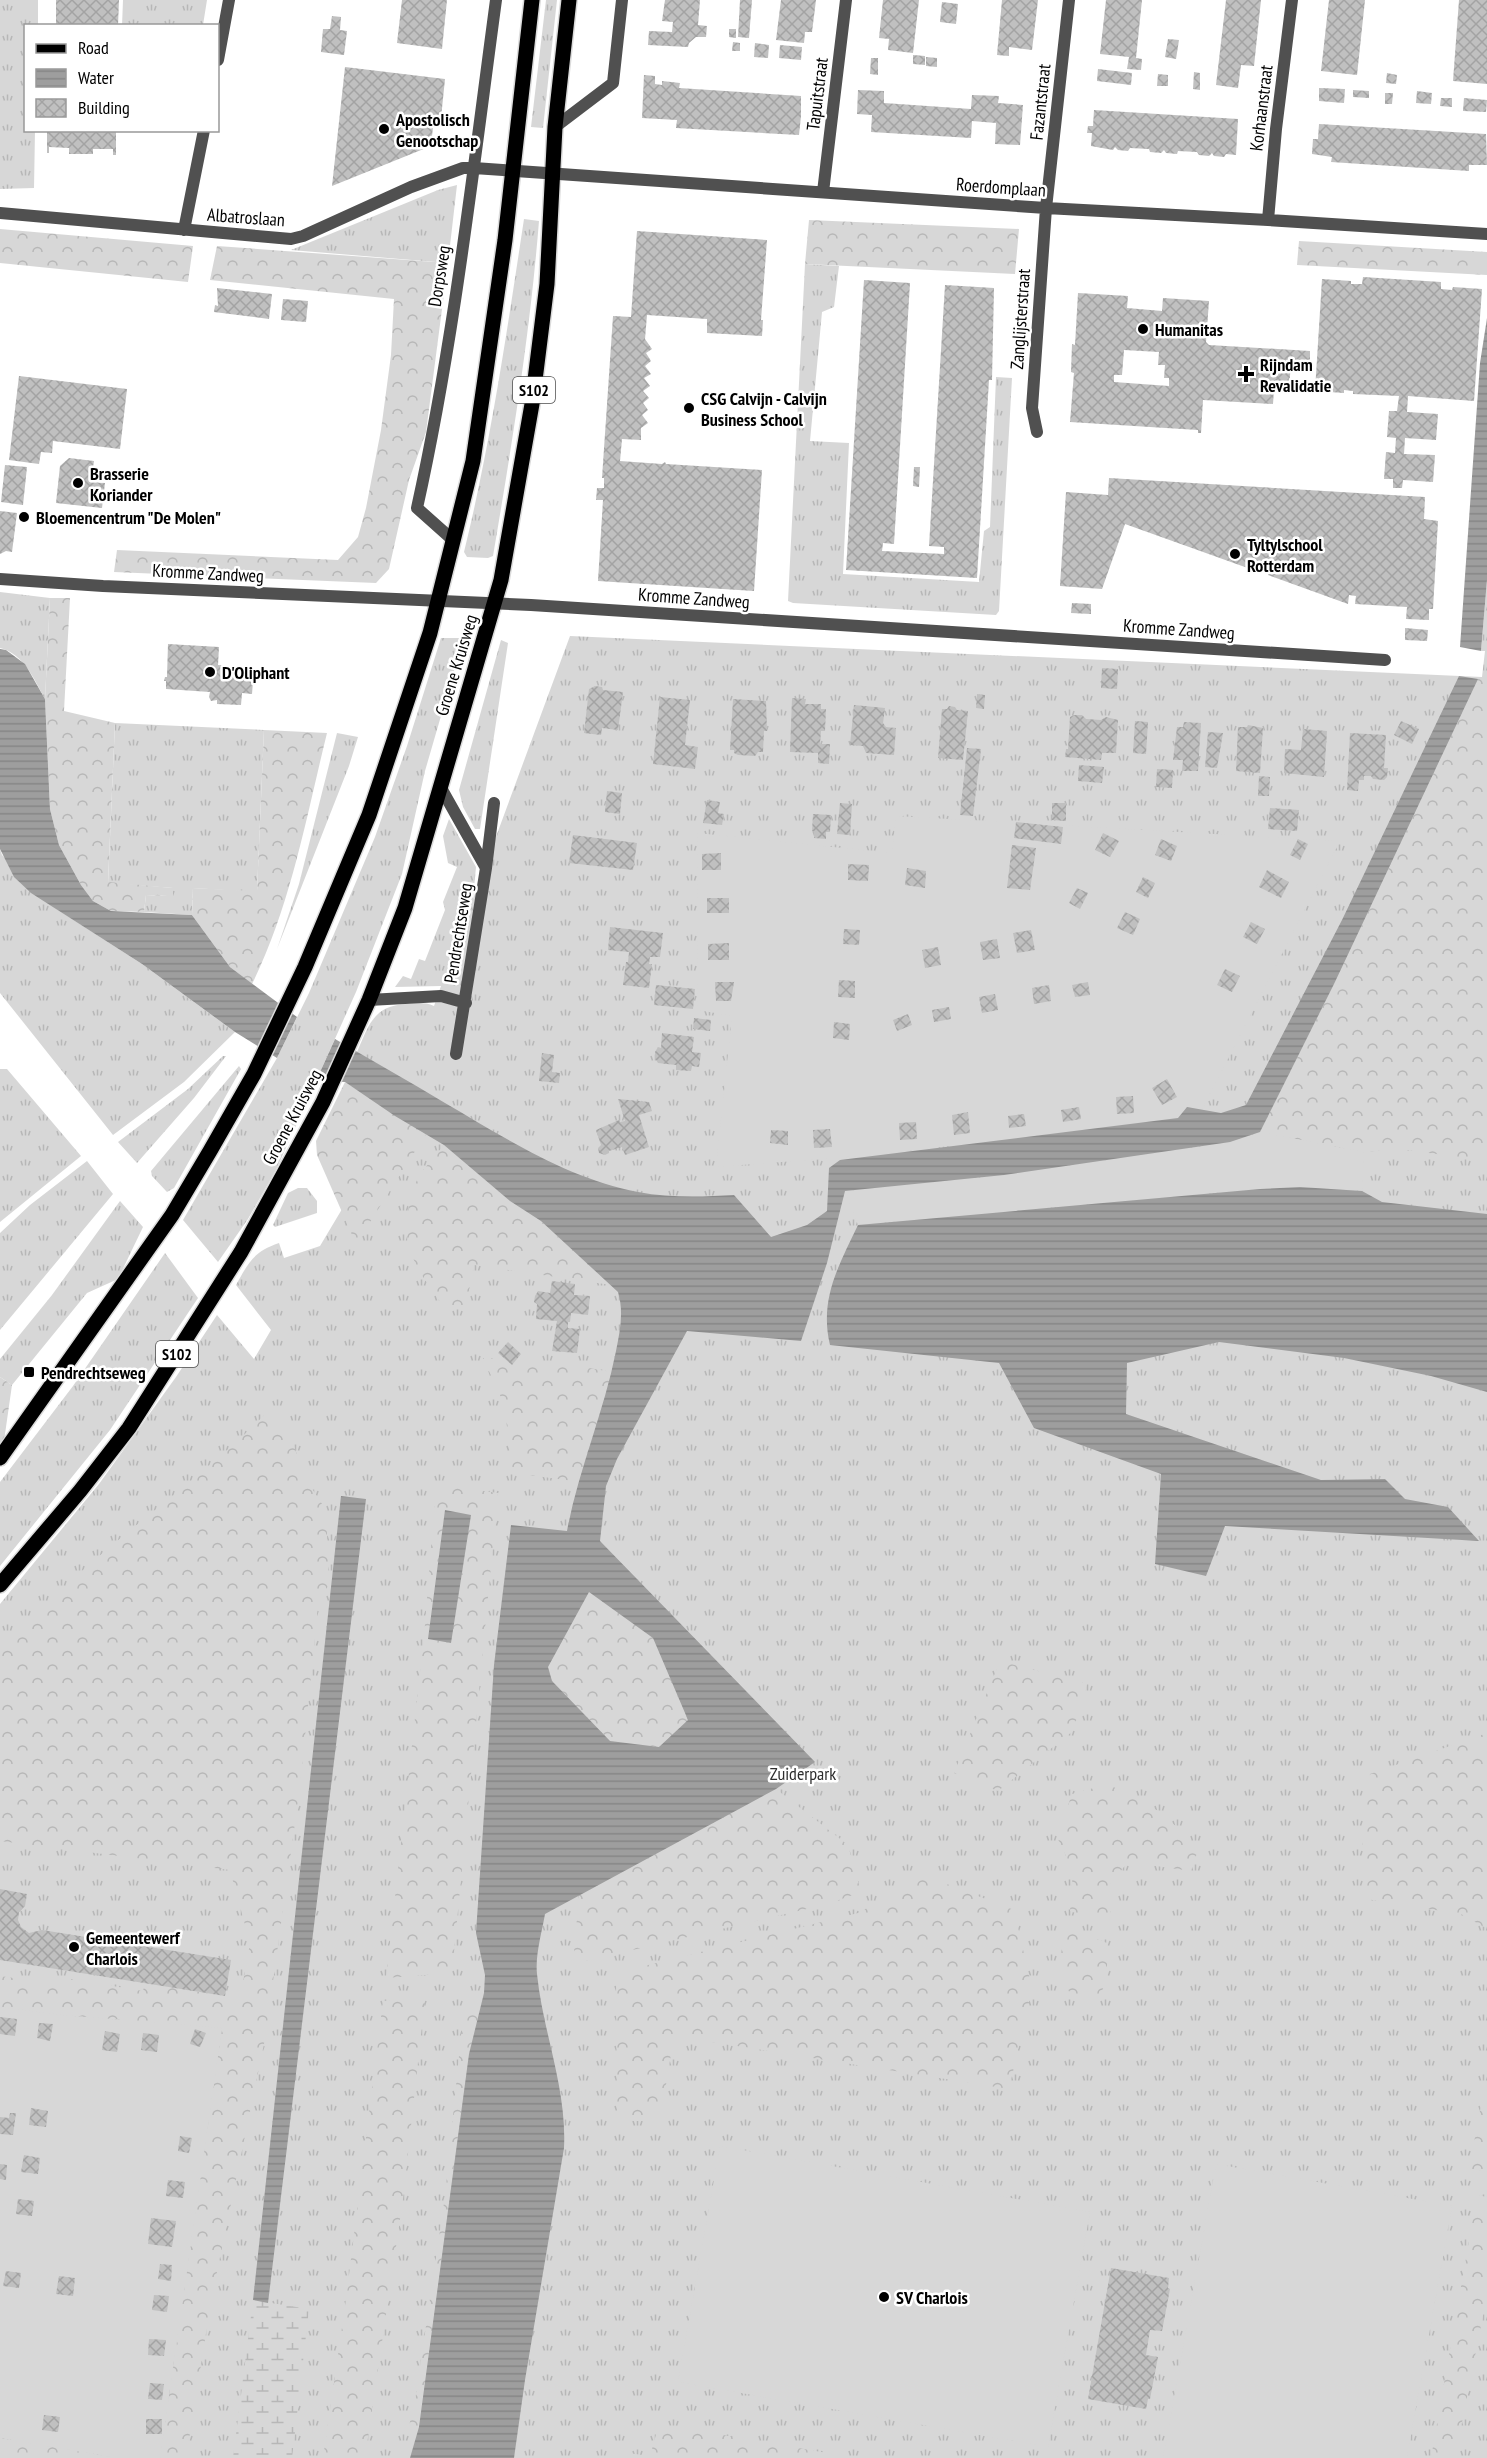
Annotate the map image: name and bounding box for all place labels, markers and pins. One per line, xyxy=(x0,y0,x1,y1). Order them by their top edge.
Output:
place label: Apostolisch Genootschap xyxy=(395,108,478,152)
marker: Apostolisch Genootschap xyxy=(377,122,391,136)
place label: Humanitas xyxy=(1155,318,1223,341)
marker: Humanitas xyxy=(1136,322,1150,336)
place label: Rijndam Revalidatie xyxy=(1260,353,1332,397)
marker: Rijndam Revalidatie xyxy=(1237,365,1255,383)
place label: CSG Calvijn - Calvijn Business School xyxy=(701,387,827,431)
marker: CSG Calvijn - Calvijn Business School xyxy=(682,401,696,415)
place label: Brasserie Koriander xyxy=(90,462,153,506)
marker: Brasserie Koriander xyxy=(71,476,85,490)
place label: Bloemencentrum "De Molen" xyxy=(36,506,221,529)
marker: Bloemencentrum "De Molen" xyxy=(17,510,31,524)
place label: Tyltylschool Rotterdam xyxy=(1247,533,1323,577)
marker: Tyltylschool Rotterdam xyxy=(1228,547,1242,561)
place label: D'Oliphant xyxy=(222,661,290,684)
marker: D'Oliphant xyxy=(203,665,217,679)
place label: Pendrechtseweg xyxy=(41,1361,146,1384)
marker: Pendrechtseweg xyxy=(22,1365,36,1379)
place label: Gemeentewerf Charlois xyxy=(86,1926,181,1970)
marker: Gemeentewerf Charlois xyxy=(67,1940,81,1954)
place label: SV Charlois xyxy=(896,2286,968,2309)
marker: SV Charlois xyxy=(877,2290,891,2304)

